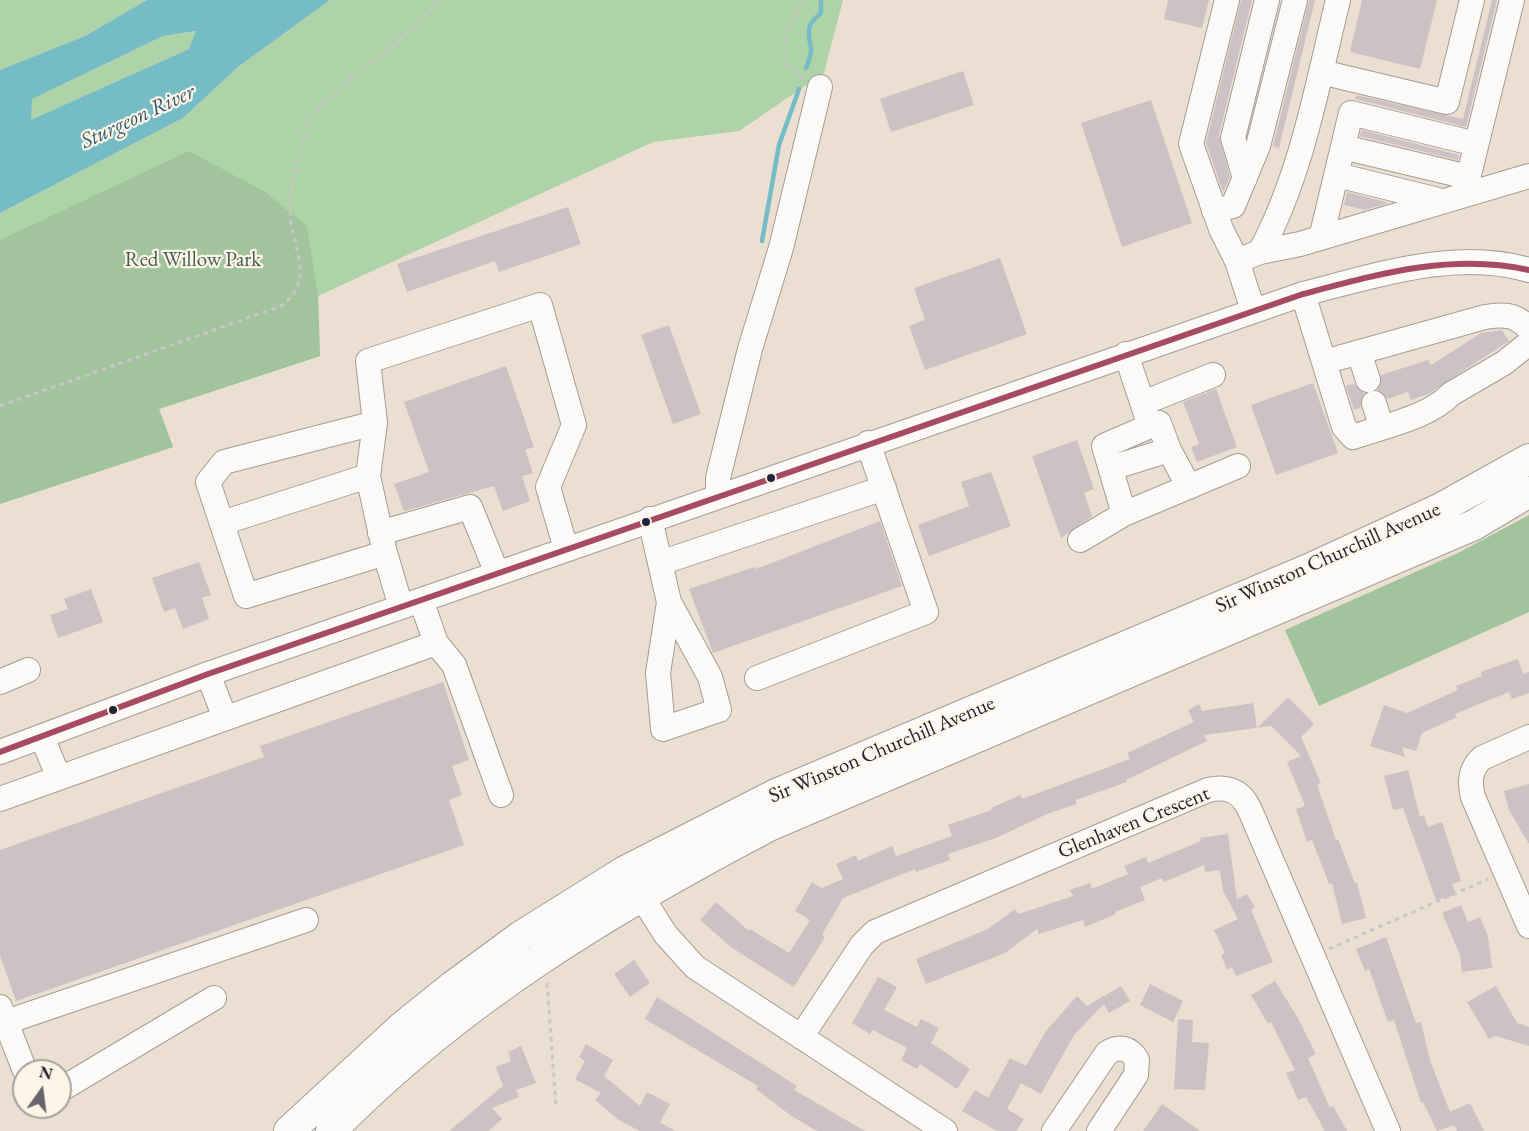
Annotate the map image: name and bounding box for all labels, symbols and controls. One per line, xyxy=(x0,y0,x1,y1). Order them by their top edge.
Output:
water label: Sturgeon River xyxy=(77,79,199,155)
park label: Red Willow Park xyxy=(125,247,261,273)
unlabelled marker xyxy=(765,472,777,484)
street label: Sir Winston Churchill Avenue xyxy=(1212,497,1444,619)
unlabelled marker xyxy=(640,516,652,528)
street label: Sir Winston Churchill Avenue xyxy=(765,691,999,809)
unlabelled marker xyxy=(107,704,119,716)
street label: Glenhaven Crescent xyxy=(1054,781,1214,865)
north arrow xyxy=(12,1059,72,1119)
text: N xyxy=(37,1061,55,1085)

